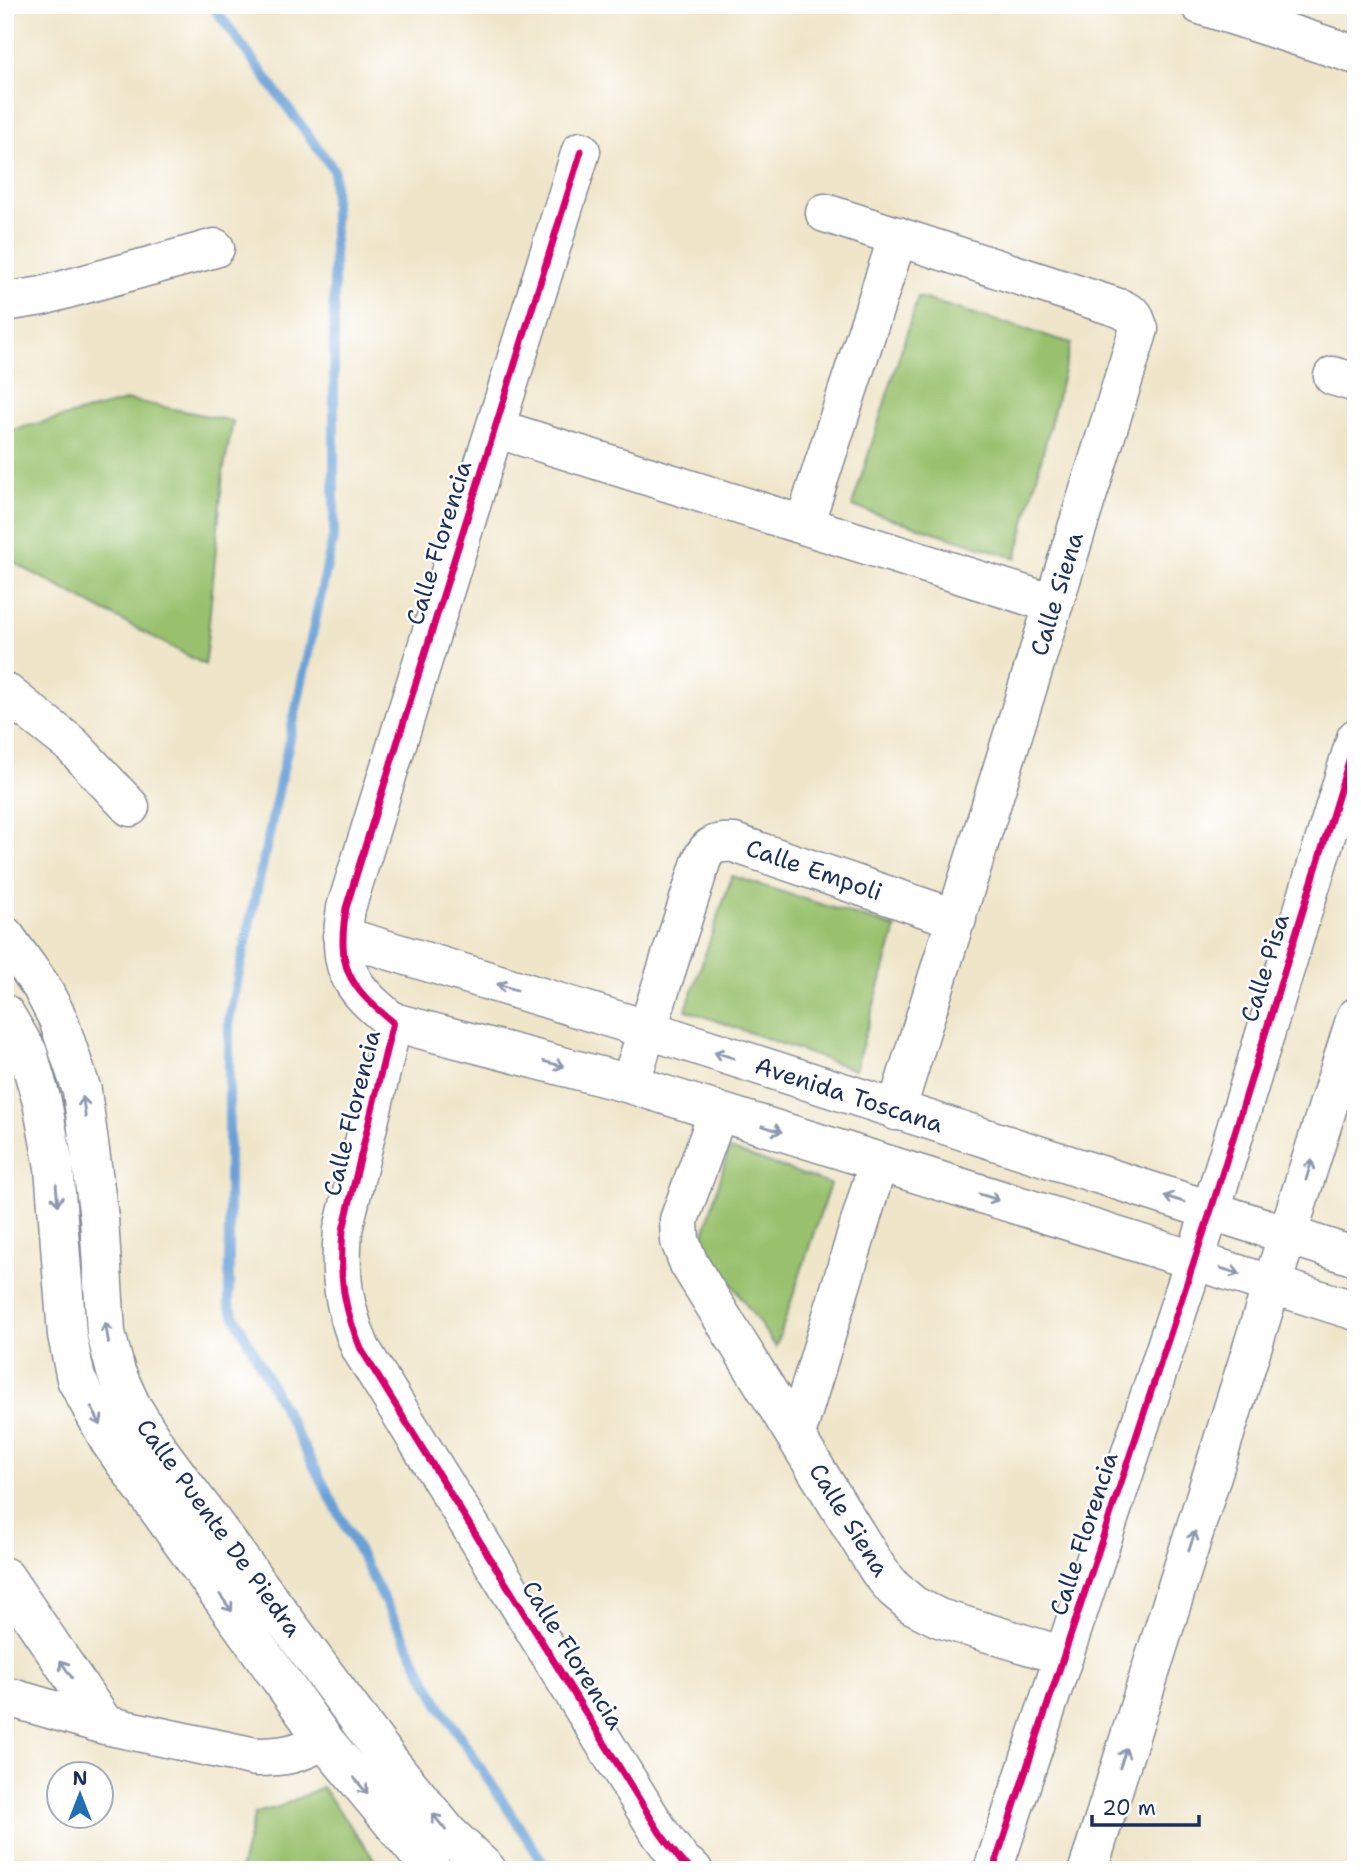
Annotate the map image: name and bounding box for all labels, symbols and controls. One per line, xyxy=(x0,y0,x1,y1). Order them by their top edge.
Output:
street label: Calle Florencia xyxy=(399,457,479,629)
street label: Calle Siena xyxy=(1023,528,1091,660)
street label: Calle Empoli xyxy=(742,832,886,908)
street label: Calle Pisa xyxy=(1233,910,1297,1026)
one-way arrow xyxy=(496,979,518,992)
street label: Calle Florencia xyxy=(316,1027,388,1199)
one-way arrow xyxy=(713,1048,735,1061)
street label: Avenida Toscana xyxy=(751,1050,947,1141)
one-way arrow xyxy=(542,1058,565,1071)
one-way arrow xyxy=(77,1096,90,1118)
one-way arrow xyxy=(761,1124,783,1137)
one-way arrow xyxy=(1303,1159,1316,1181)
one-way arrow xyxy=(51,1183,64,1206)
one-way arrow xyxy=(1163,1191,1185,1204)
one-way arrow xyxy=(978,1192,1000,1205)
one-way arrow xyxy=(1219,1266,1241,1279)
one-way arrow xyxy=(101,1322,114,1345)
one-way arrow xyxy=(90,1405,104,1426)
street label: Calle Puente De Piedra xyxy=(129,1413,309,1644)
street label: Calle Florencia xyxy=(1043,1448,1126,1620)
street label: Calle Siena xyxy=(802,1457,896,1583)
one-way arrow xyxy=(1186,1530,1199,1552)
street label: Calle Florencia xyxy=(514,1574,632,1736)
one-way arrow xyxy=(218,1593,233,1612)
one-way arrow xyxy=(59,1660,73,1679)
one-way arrow xyxy=(1118,1747,1131,1769)
north arrow xyxy=(46,1759,116,1829)
text: N xyxy=(72,1766,88,1791)
one-way arrow xyxy=(353,1776,369,1794)
scale bar xyxy=(1092,1784,1198,1828)
text: 20 m xyxy=(1102,1794,1156,1822)
one-way arrow xyxy=(431,1813,447,1831)

